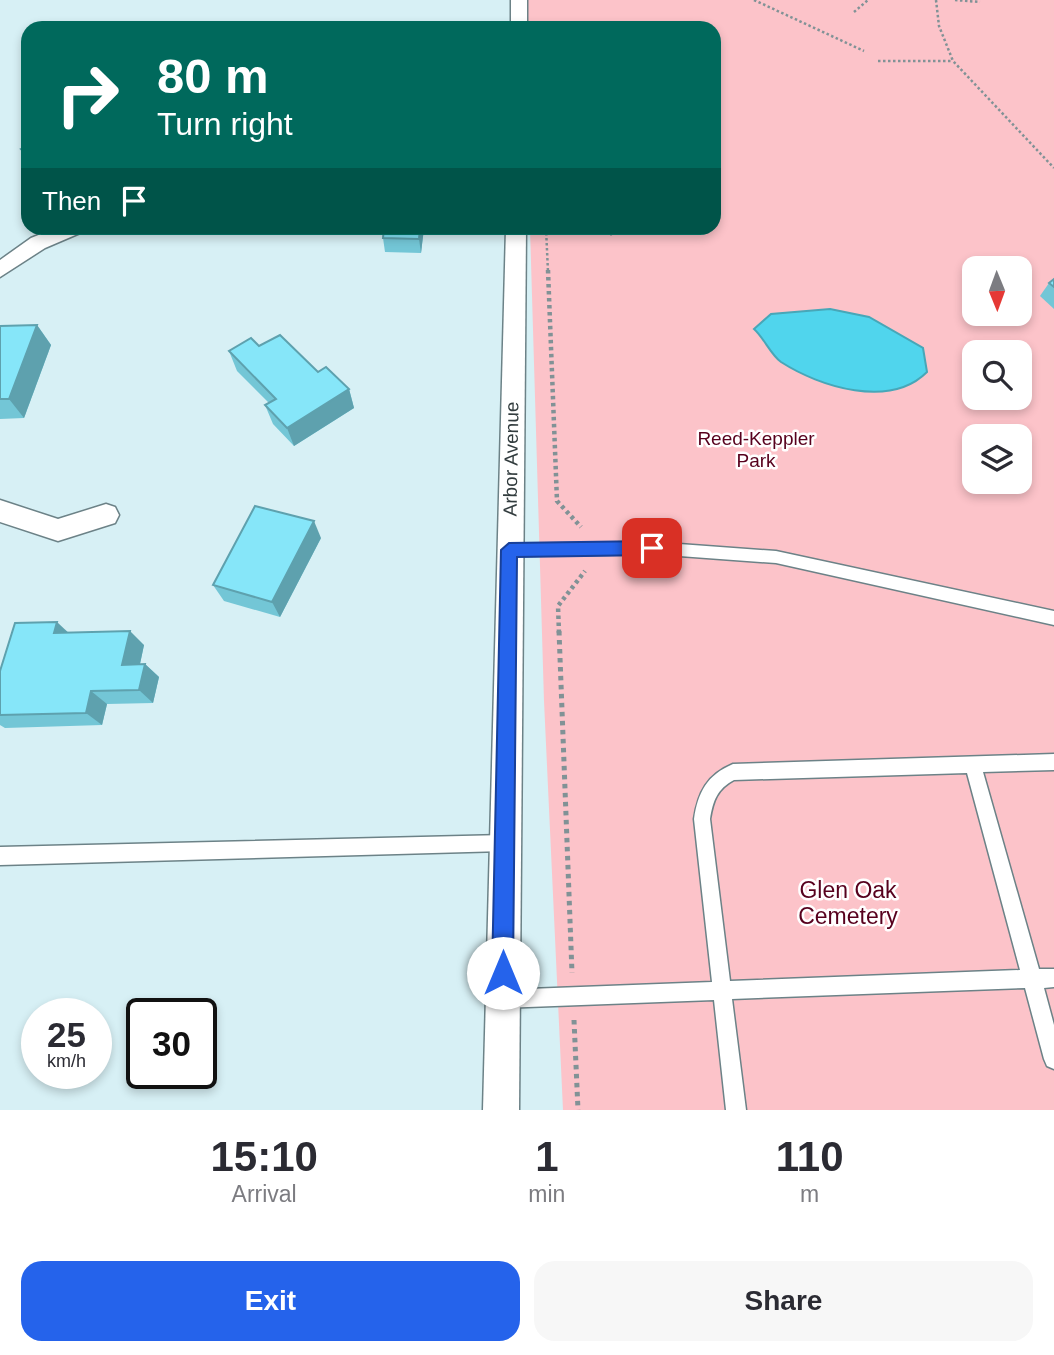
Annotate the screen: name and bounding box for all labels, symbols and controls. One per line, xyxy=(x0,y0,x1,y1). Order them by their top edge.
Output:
icon: right xyxy=(42,49,133,140)
text: 80 m xyxy=(157,49,269,103)
text: Turn right xyxy=(157,106,293,142)
icon: arrive xyxy=(115,182,153,220)
text: Then xyxy=(42,186,101,216)
north arrow xyxy=(962,256,1032,326)
map controls xyxy=(962,256,1032,494)
button: search xyxy=(962,340,1032,410)
street label: Arbor Avenue xyxy=(499,401,523,517)
button: layers xyxy=(962,424,1032,494)
park label: Reed-Keppler Park xyxy=(697,428,815,471)
pin xyxy=(622,518,682,578)
icon: arrive xyxy=(633,529,671,567)
park label: Glen Oak Cemetery xyxy=(798,877,898,929)
position arrow xyxy=(466,936,540,1010)
speed limit sign: 30 xyxy=(126,998,217,1089)
text: 25 xyxy=(47,1015,86,1054)
text: km/h xyxy=(47,1051,86,1071)
text: 15:10 xyxy=(210,1133,318,1180)
text: 1 xyxy=(535,1133,559,1180)
text: 110 xyxy=(776,1133,844,1180)
text: Arrival xyxy=(232,1181,297,1207)
text: min xyxy=(528,1181,565,1207)
text: m xyxy=(800,1181,819,1207)
button: Exit xyxy=(21,1261,520,1341)
button: Share xyxy=(534,1261,1033,1341)

